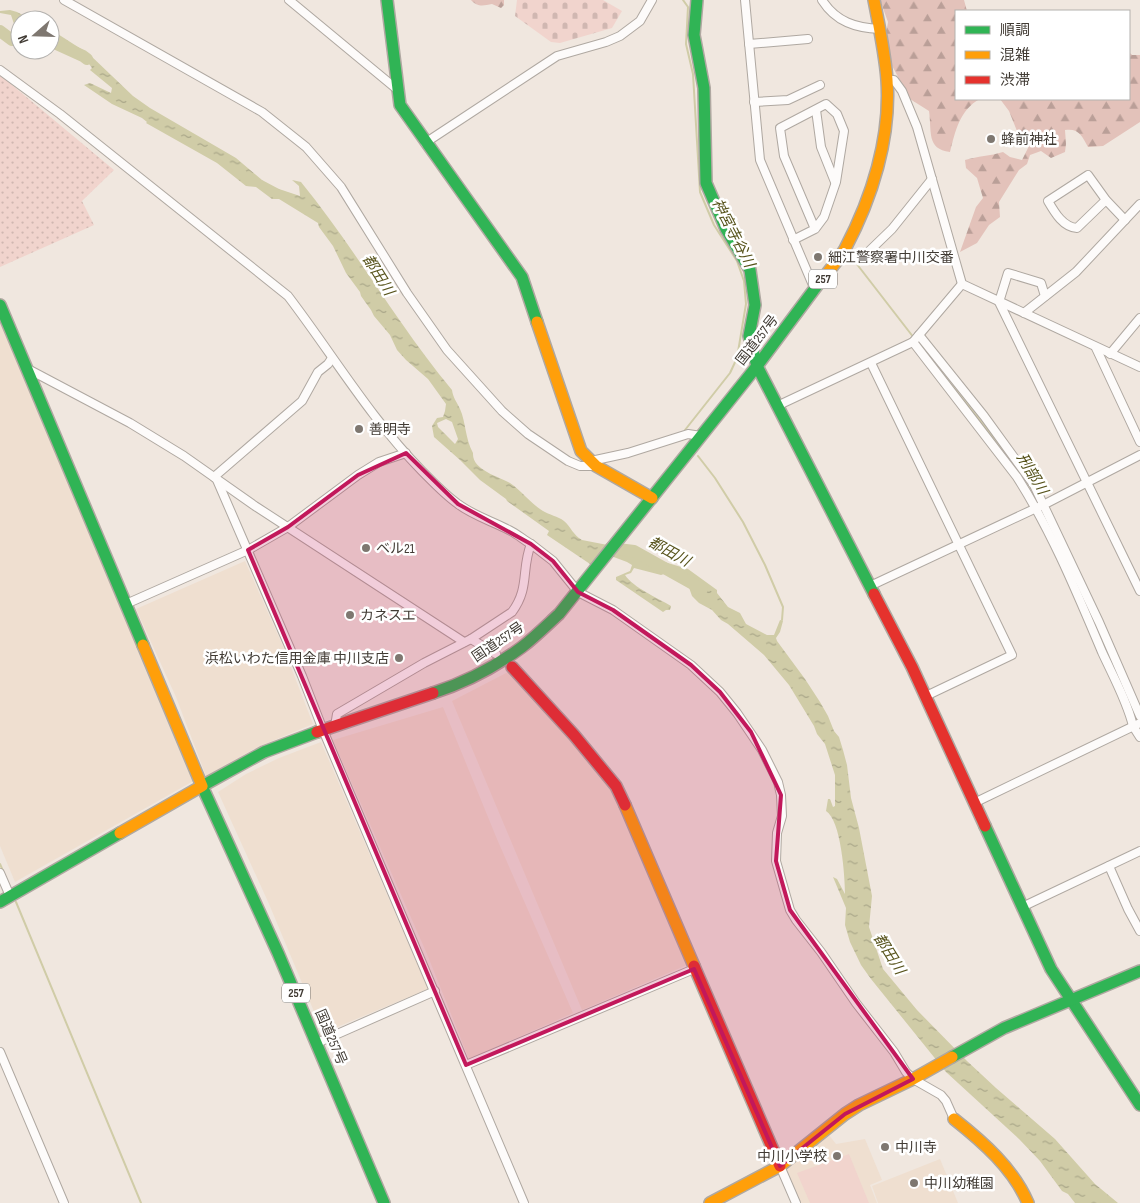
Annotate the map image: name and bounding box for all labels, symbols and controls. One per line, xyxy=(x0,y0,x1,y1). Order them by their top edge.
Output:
north arrow xyxy=(10,10,60,60)
legend xyxy=(955,10,1130,100)
text: 順調 xyxy=(1000,21,1030,40)
text: N xyxy=(14,33,33,46)
text: 混雑 xyxy=(1000,46,1030,65)
text: 渋滞 xyxy=(1000,71,1030,90)
place label: 蜂前神社 xyxy=(1001,131,1057,148)
marker: 蜂前神社 xyxy=(985,133,997,145)
water label: 神宮寺谷川 xyxy=(708,195,759,273)
place label: 細江警察署中川交番 xyxy=(828,249,954,266)
water label: 都田川 xyxy=(358,251,399,301)
marker: 細江警察署中川交番 xyxy=(812,251,824,263)
road number: 257 xyxy=(809,270,837,288)
street label: 国道257号 xyxy=(732,312,782,368)
place label: 善明寺 xyxy=(369,421,411,438)
marker: 善明寺 xyxy=(353,423,365,435)
water label: 刑部川 xyxy=(1012,450,1053,500)
water label: 都田川 xyxy=(645,533,695,572)
place label: ベル21 xyxy=(376,540,415,557)
marker: ベル21 xyxy=(360,542,372,554)
place label: カネスエ xyxy=(360,607,416,624)
marker: カネスエ xyxy=(344,609,356,621)
street label: 国道257号 xyxy=(469,618,527,666)
place label: 浜松いわた信用金庫 中川支店 xyxy=(205,650,389,667)
marker: 浜松いわた信用金庫 中川支店 xyxy=(393,652,405,664)
water label: 都田川 xyxy=(869,930,910,980)
road number: 257 xyxy=(282,984,310,1002)
street label: 国道257号 xyxy=(312,1007,350,1067)
place label: 中川寺 xyxy=(895,1139,937,1156)
marker: 中川寺 xyxy=(879,1141,891,1153)
place label: 中川小学校 xyxy=(757,1148,827,1165)
marker: 中川小学校 xyxy=(831,1150,843,1162)
place label: 中川幼稚園 xyxy=(924,1175,994,1192)
marker: 中川幼稚園 xyxy=(908,1177,920,1189)

